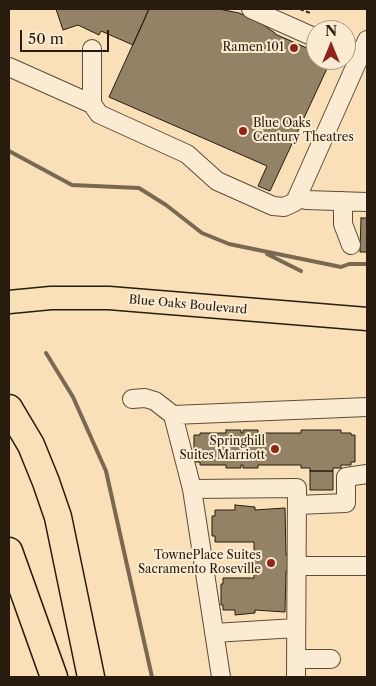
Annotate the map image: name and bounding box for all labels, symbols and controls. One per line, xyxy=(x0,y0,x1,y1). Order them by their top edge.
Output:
scale bar xyxy=(22,20,111,52)
north arrow xyxy=(306,20,356,70)
text: N xyxy=(325,22,337,40)
text: 50 m xyxy=(28,29,64,48)
place label: Ramen 101 xyxy=(223,41,284,55)
marker: Ramen 101 xyxy=(288,42,300,54)
place label: Blue Oaks Century Theatres xyxy=(253,117,354,145)
marker: Blue Oaks Century Theatres xyxy=(237,125,249,137)
street label: Blue Oaks Boulevard xyxy=(128,293,248,317)
place label: Springhill Suites Marriott xyxy=(179,435,265,463)
marker: Springhill Suites Marriott xyxy=(269,443,281,455)
place label: TownePlace Suites Sacramento Roseville xyxy=(138,549,261,577)
marker: TownePlace Suites Sacramento Roseville xyxy=(265,557,277,569)

